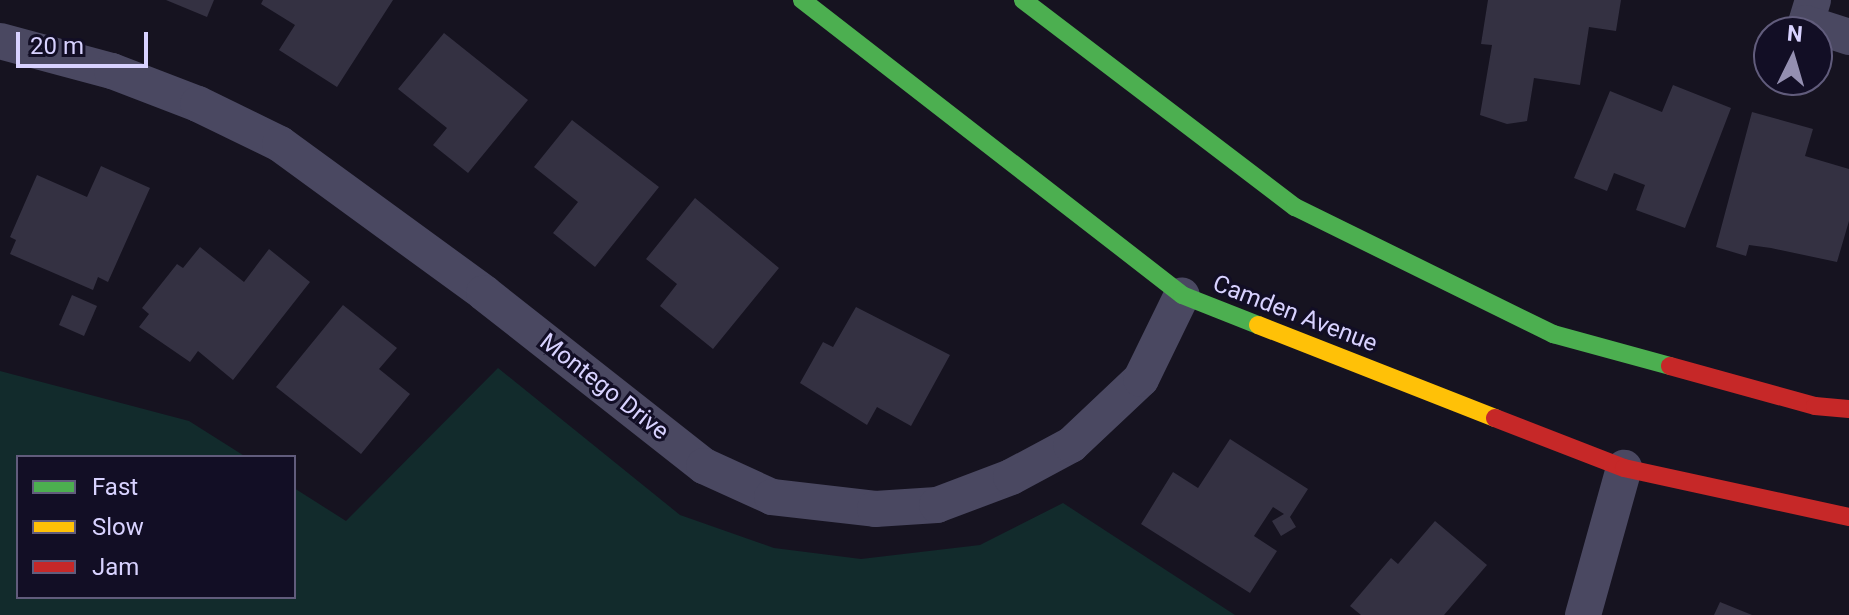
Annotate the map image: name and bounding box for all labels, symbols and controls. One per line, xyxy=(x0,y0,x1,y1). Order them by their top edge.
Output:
scale bar xyxy=(20,16,152,66)
north arrow xyxy=(1753,16,1833,96)
text: N xyxy=(1786,20,1804,47)
text: 20 m xyxy=(30,32,84,60)
street label: Camden Avenue xyxy=(1209,269,1381,359)
street label: Montego Drive xyxy=(534,328,674,446)
legend xyxy=(16,455,296,599)
text: Fast xyxy=(92,473,138,501)
text: Slow xyxy=(92,513,144,541)
text: Jam xyxy=(92,553,139,581)

